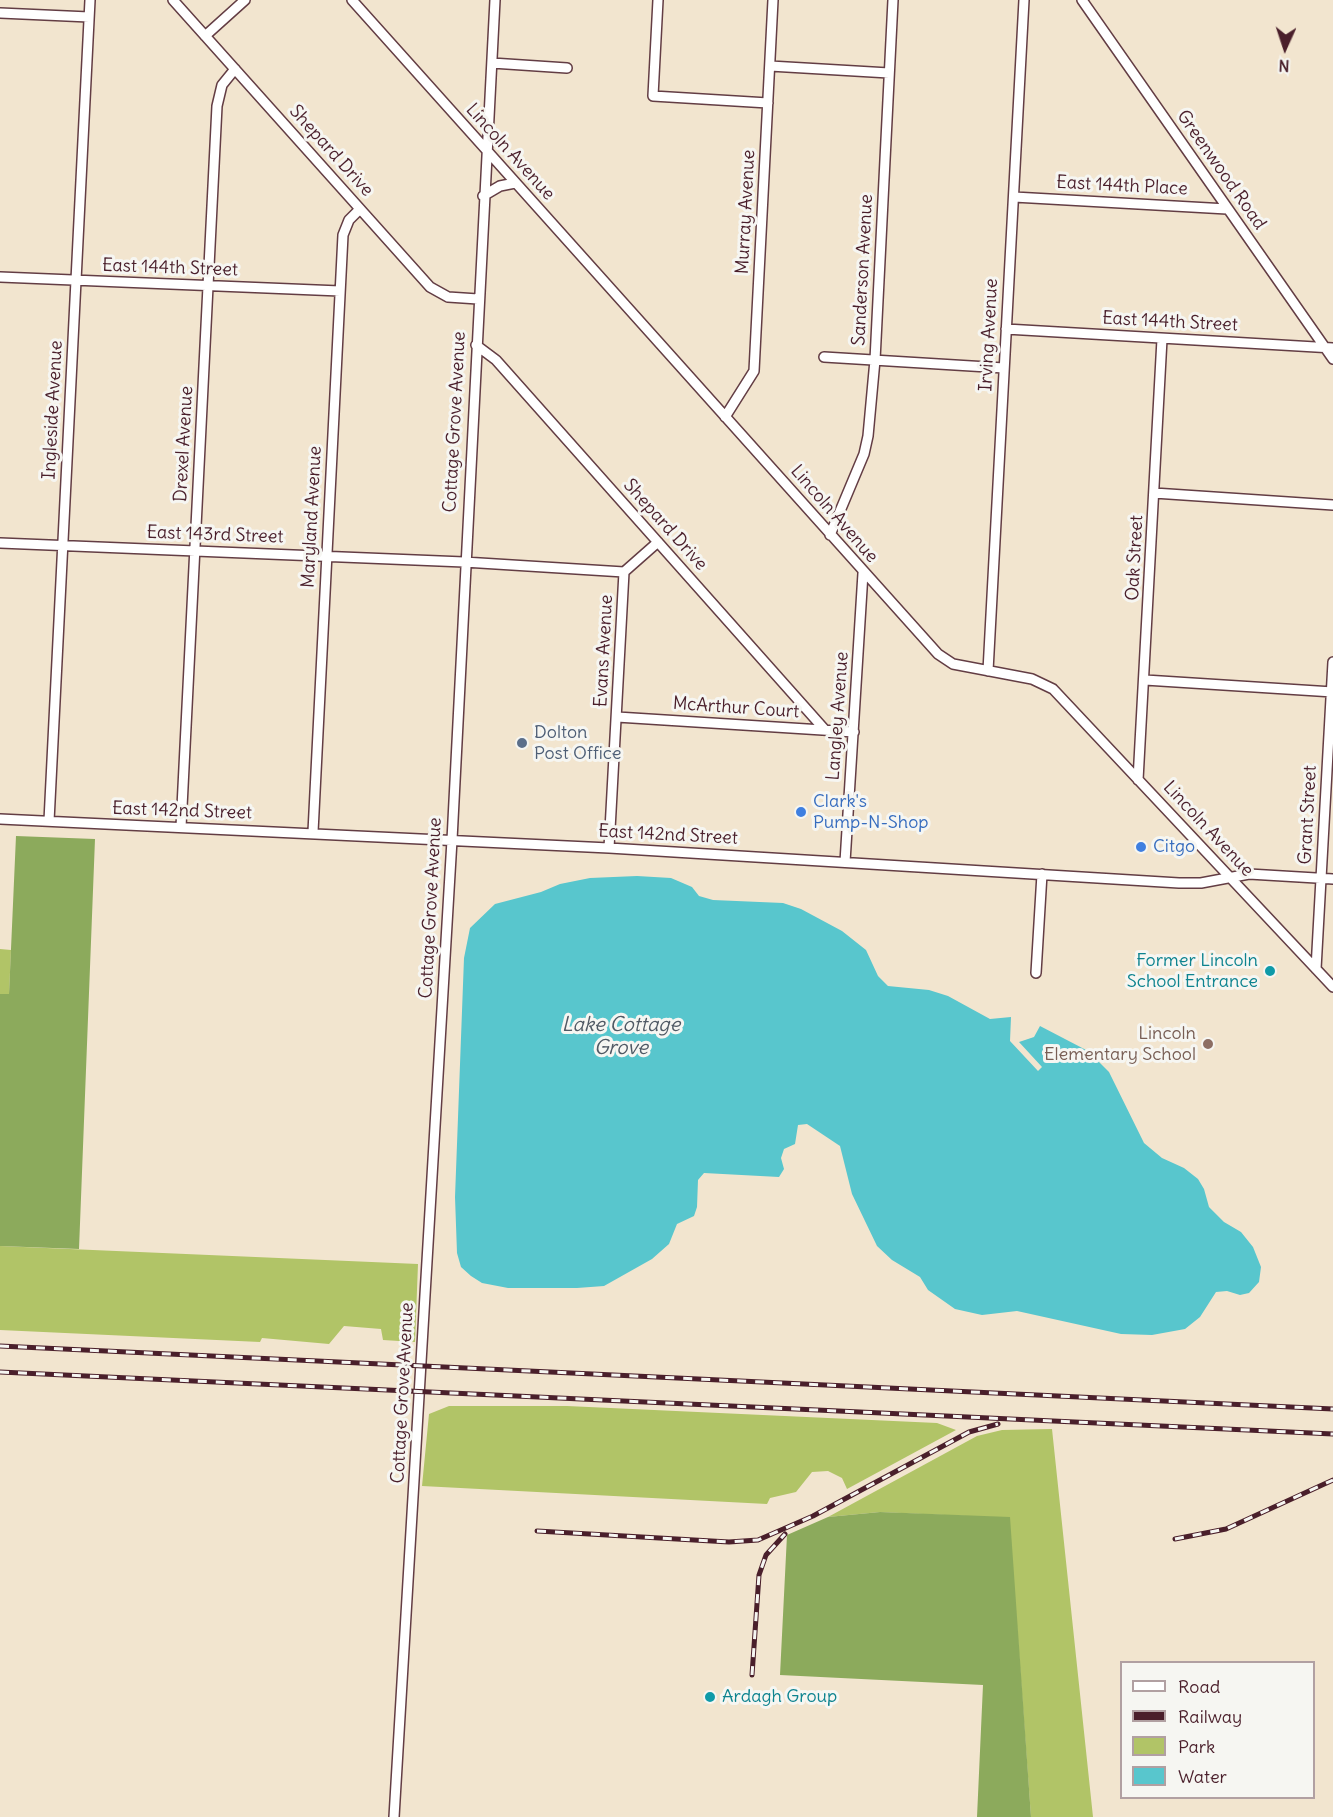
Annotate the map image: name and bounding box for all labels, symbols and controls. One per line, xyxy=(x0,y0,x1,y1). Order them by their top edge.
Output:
north arrow xyxy=(1255,18,1315,78)
text: N xyxy=(1278,56,1290,76)
street label: Lincoln Avenue xyxy=(461,99,559,205)
street label: Shepard Drive xyxy=(284,101,378,201)
street label: Greenwood Road xyxy=(1172,106,1270,234)
street label: Murray Avenue xyxy=(732,149,760,275)
street label: East 144th Place xyxy=(1056,172,1188,200)
street label: Sanderson Avenue xyxy=(848,194,878,346)
street label: East 144th Street xyxy=(102,255,238,281)
street label: Irving Avenue xyxy=(975,278,1003,392)
street label: East 144th Street xyxy=(1102,308,1238,336)
street label: Cottage Grove Avenue xyxy=(439,331,471,513)
street label: Ingleside Avenue xyxy=(39,340,67,480)
street label: Drexel Avenue xyxy=(170,386,198,502)
street label: Maryland Avenue xyxy=(297,445,327,589)
street label: Lincoln Avenue xyxy=(786,461,882,567)
street label: Shepard Drive xyxy=(618,475,712,575)
street label: Oak Street xyxy=(1122,515,1148,601)
street label: East 143rd Street xyxy=(146,522,284,548)
street label: Evans Avenue xyxy=(590,594,618,708)
street label: Langley Avenue xyxy=(823,651,853,781)
street label: McArthur Court xyxy=(672,693,800,723)
place label: Dolton Post Office xyxy=(534,722,621,764)
marker: Dolton Post Office xyxy=(515,736,529,750)
street label: Grant Street xyxy=(1295,765,1321,865)
street label: Lincoln Avenue xyxy=(1158,777,1258,881)
place label: Clark's Pump-N-Shop xyxy=(813,791,929,834)
street label: East 142nd Street xyxy=(112,798,252,824)
marker: Clark's Pump-N-Shop xyxy=(794,805,808,819)
street label: Cottage Grove Avenue xyxy=(415,817,447,999)
street label: East 142nd Street xyxy=(598,821,738,849)
place label: Citgo xyxy=(1153,836,1195,858)
marker: Citgo xyxy=(1134,840,1148,854)
place label: Former Lincoln School Entrance xyxy=(1127,950,1258,992)
marker: Former Lincoln School Entrance xyxy=(1263,964,1277,978)
water label: Lake Cottage Grove xyxy=(562,1013,680,1060)
place label: Lincoln Elementary School xyxy=(1044,1023,1196,1066)
marker: Lincoln Elementary School xyxy=(1201,1037,1215,1051)
street label: Cottage Grove Avenue xyxy=(387,1302,419,1484)
legend xyxy=(1120,1661,1315,1799)
text: Road xyxy=(1178,1675,1220,1698)
place label: Ardagh Group xyxy=(722,1686,837,1708)
marker: Ardagh Group xyxy=(703,1690,717,1704)
text: Railway xyxy=(1178,1705,1242,1728)
text: Park xyxy=(1178,1735,1215,1758)
text: Water xyxy=(1178,1765,1227,1788)

